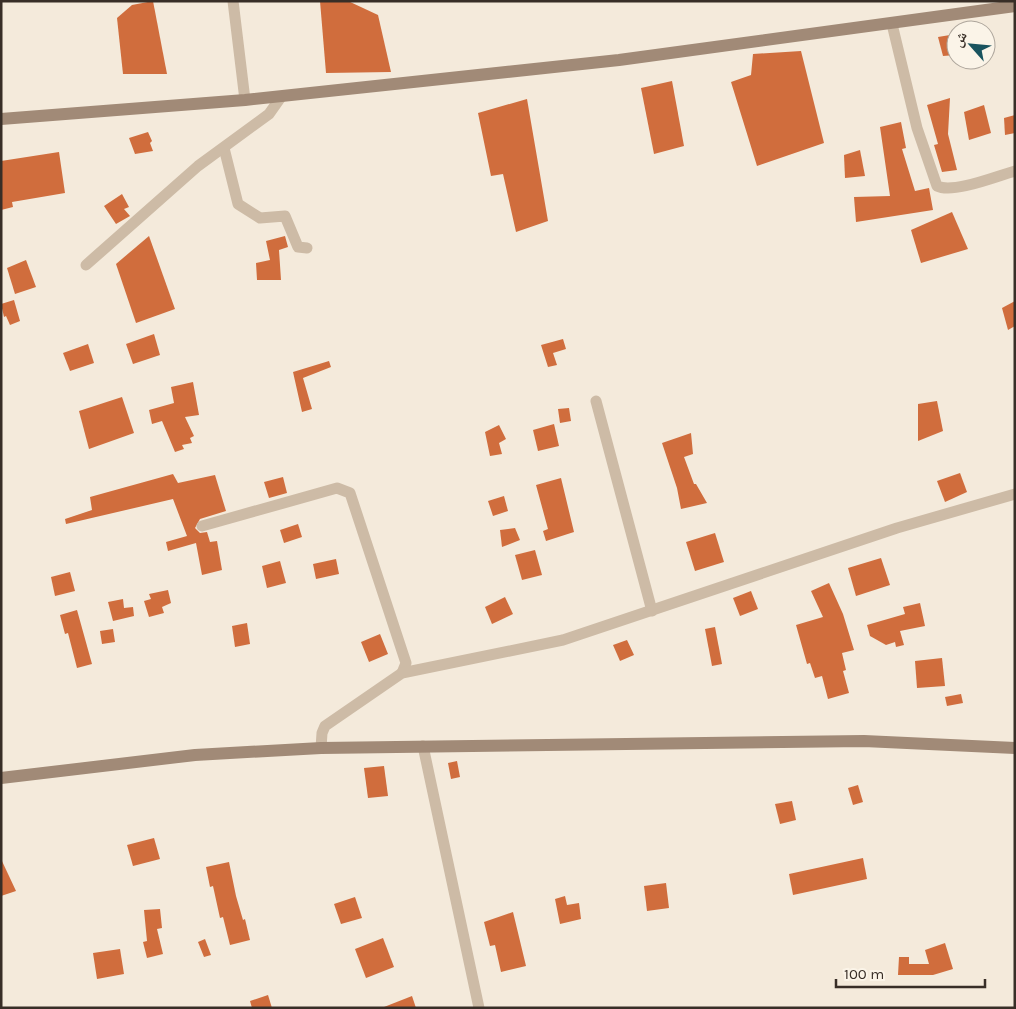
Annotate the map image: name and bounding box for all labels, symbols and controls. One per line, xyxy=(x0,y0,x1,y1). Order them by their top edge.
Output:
north arrow xyxy=(946,20,996,70)
text: ش xyxy=(949,29,971,50)
scale bar xyxy=(836,956,985,988)
text: 100 m xyxy=(844,965,884,983)

